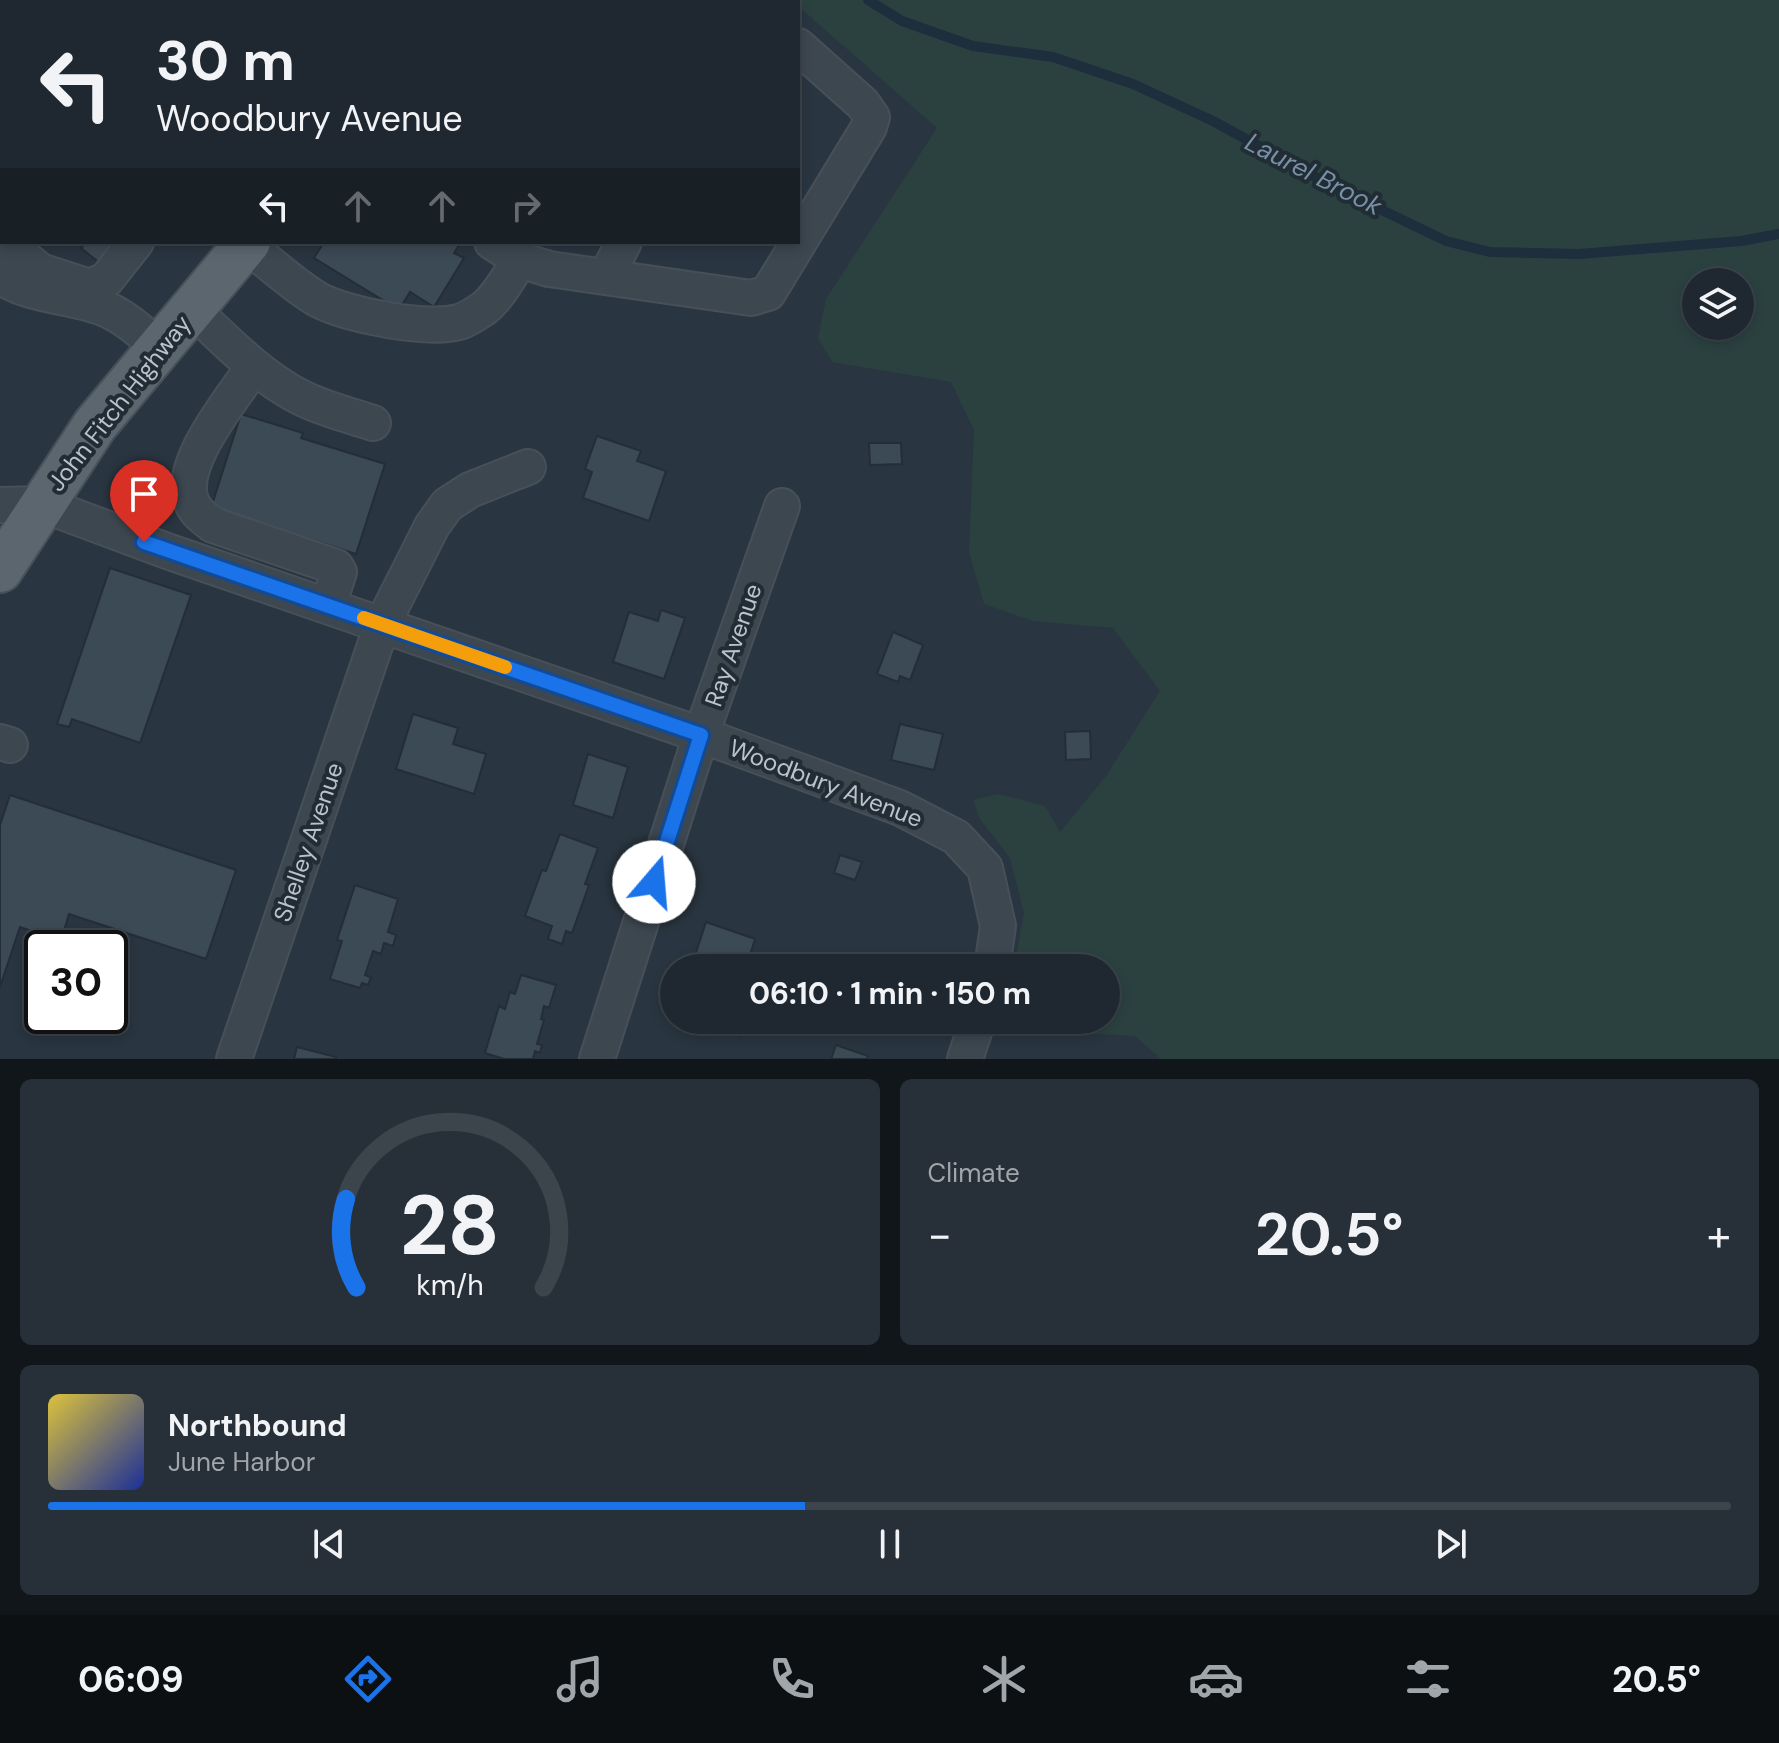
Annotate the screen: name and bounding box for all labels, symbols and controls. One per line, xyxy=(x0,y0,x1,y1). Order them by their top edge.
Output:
text: 30 m xyxy=(156,24,295,97)
icon: left xyxy=(24,32,128,136)
text: Woodbury Avenue xyxy=(156,95,463,142)
water label: Laurel Brook xyxy=(1240,125,1389,223)
icon: left xyxy=(252,184,296,228)
icon: ahead xyxy=(336,184,380,228)
icon: ahead xyxy=(420,184,464,228)
icon: right xyxy=(504,184,548,228)
map controls xyxy=(1682,268,1754,340)
button: layers xyxy=(1682,268,1754,340)
street label: John Fitch Highway xyxy=(41,309,197,497)
pin xyxy=(110,460,178,542)
icon: arrive xyxy=(122,472,166,516)
street label: Ray Avenue xyxy=(698,579,768,711)
street label: Woodbury Avenue xyxy=(725,732,927,834)
street label: Shelley Avenue xyxy=(266,758,350,926)
position arrow xyxy=(612,840,696,924)
speed limit sign: 30 xyxy=(24,930,128,1034)
text: 06:10 · 1 min · 150 m xyxy=(749,974,1031,1013)
text: Climate xyxy=(928,1156,1020,1190)
text: 28 xyxy=(400,1171,500,1280)
text: 20.5° xyxy=(1255,1195,1403,1274)
text: − xyxy=(928,1206,952,1264)
text: + xyxy=(1707,1206,1731,1264)
text: km/h xyxy=(416,1267,484,1304)
text: Northbound xyxy=(168,1406,347,1445)
text: June Harbor xyxy=(168,1445,315,1479)
icon: previous xyxy=(307,1522,351,1566)
icon: pause xyxy=(868,1522,912,1566)
icon: next xyxy=(1429,1522,1473,1566)
icon: directions xyxy=(340,1651,396,1707)
icon: music xyxy=(552,1651,608,1707)
icon: phone xyxy=(764,1651,820,1707)
icon: climate xyxy=(976,1651,1032,1707)
icon: car xyxy=(1188,1651,1244,1707)
icon: filters xyxy=(1400,1651,1456,1707)
text: 06:09 xyxy=(78,1656,184,1703)
text: 20.5° xyxy=(1612,1656,1701,1703)

